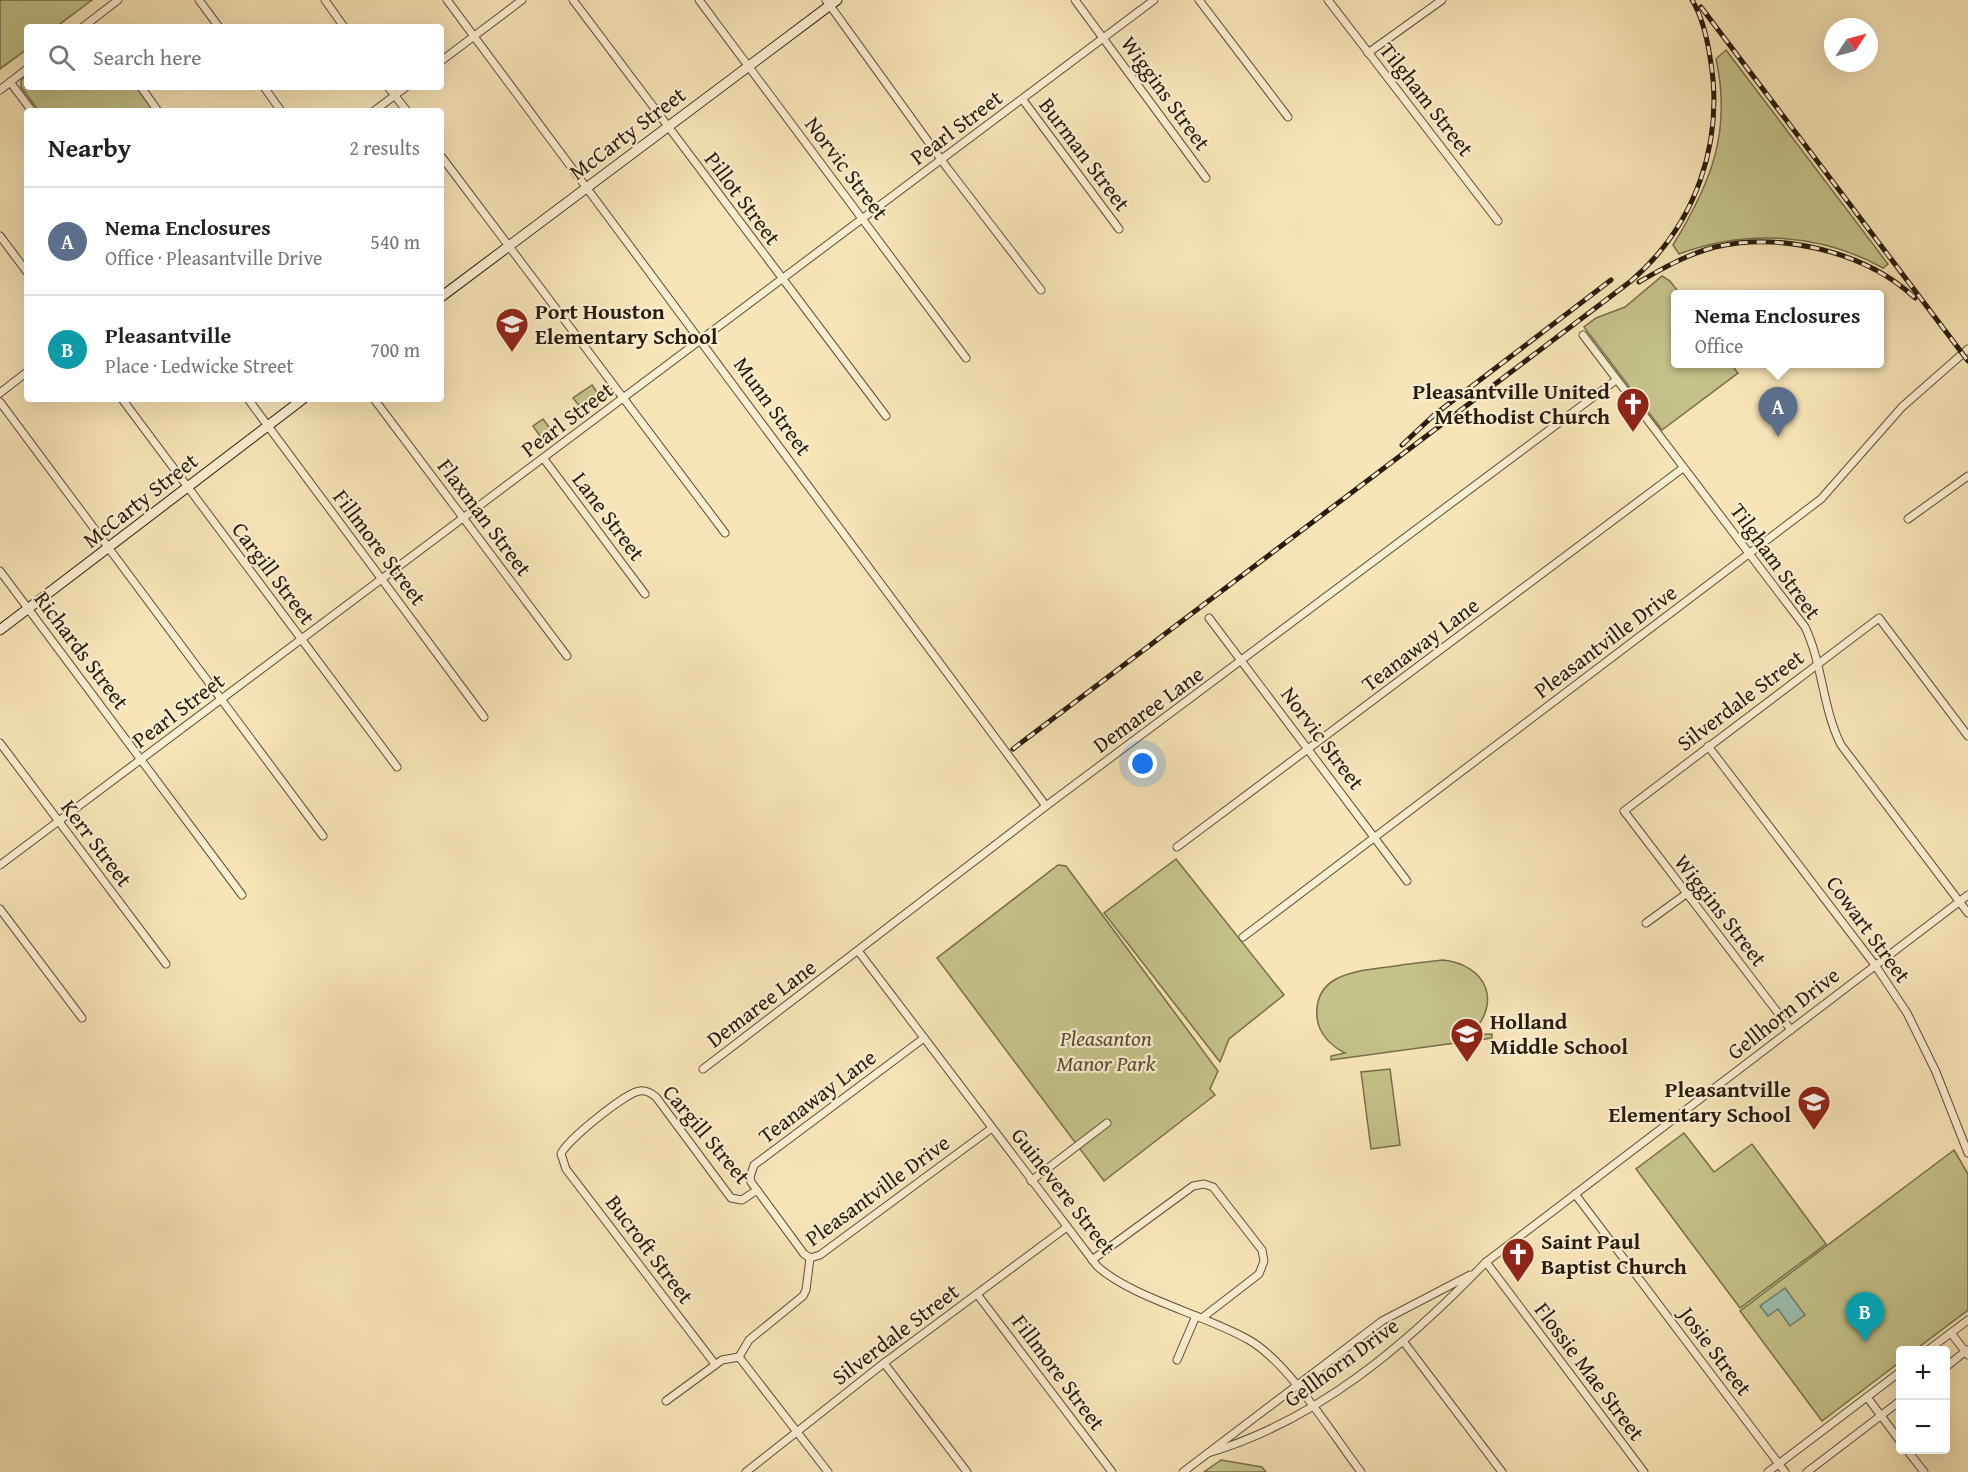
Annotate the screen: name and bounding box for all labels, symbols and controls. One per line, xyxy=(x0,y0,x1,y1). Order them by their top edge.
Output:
north arrow xyxy=(1824,18,1878,72)
search box xyxy=(24,24,444,90)
street label: Wiggins Street xyxy=(1114,29,1219,157)
street label: Tilgham Street xyxy=(1372,35,1482,163)
icon: search xyxy=(45,41,78,74)
text: Search here xyxy=(93,41,202,73)
street label: McCarty Street xyxy=(562,78,692,187)
street label: Pearl Street xyxy=(903,81,1009,172)
street label: Burman Street xyxy=(1032,91,1138,218)
street label: Norvic Street xyxy=(797,110,897,227)
text: Nearby xyxy=(48,128,131,167)
text: 2 results xyxy=(349,133,420,162)
street label: Pillot Street xyxy=(697,145,789,252)
text: Nema Enclosures xyxy=(105,211,271,243)
text: A xyxy=(61,227,74,256)
text: 540 m xyxy=(370,227,420,256)
text: Office · Pleasantville Drive xyxy=(105,243,322,272)
popup xyxy=(1671,290,1884,368)
place label: Port Houston Elementary School xyxy=(535,295,718,352)
text: Nema Enclosures xyxy=(1695,299,1860,331)
school or university icon: Port Houston Elementary School xyxy=(494,306,530,353)
text: Pleasantville xyxy=(105,319,231,351)
text: Office xyxy=(1695,331,1743,360)
text: B xyxy=(61,335,74,364)
text: 700 m xyxy=(370,335,420,364)
street label: Munn Street xyxy=(726,350,820,462)
text: Place · Ledwicke Street xyxy=(105,351,294,380)
street label: Pearl Street xyxy=(514,373,620,464)
place label: Pleasantville United Methodist Church xyxy=(1412,375,1610,432)
church icon: Pleasantville United Methodist Church xyxy=(1615,386,1651,433)
pin: A xyxy=(1758,388,1798,437)
street label: McCarty Street xyxy=(76,445,205,555)
street label: Flaxman Street xyxy=(430,452,540,583)
street label: Lane Street xyxy=(565,465,653,567)
street label: Fillmore Street xyxy=(326,482,434,612)
street label: Tilgham Street xyxy=(1723,496,1829,626)
street label: Cargill Street xyxy=(225,515,323,631)
street label: Pleasantville Drive xyxy=(1527,576,1683,706)
street label: Richards Street xyxy=(27,584,137,716)
street label: Teanaway Lane xyxy=(1355,589,1485,699)
street label: Silverdale Street xyxy=(1670,641,1810,758)
street label: Demaree Lane xyxy=(1086,658,1210,760)
street label: Pearl Street xyxy=(125,664,231,755)
street label: Norvic Street xyxy=(1273,680,1373,797)
your location xyxy=(1128,749,1157,778)
street label: Kerr Street xyxy=(54,793,141,894)
street label: Wiggins Street xyxy=(1667,847,1775,973)
street label: Cowart Street xyxy=(1819,869,1919,990)
street label: Demaree Lane xyxy=(699,951,823,1055)
street label: Gellhorn Drive xyxy=(1720,959,1846,1067)
place label: Holland Middle School xyxy=(1490,1005,1628,1062)
school or university icon: Holland Middle School xyxy=(1449,1016,1485,1063)
park label: Pleasanton Manor Park xyxy=(1057,1022,1156,1079)
street label: Teanaway Lane xyxy=(752,1041,882,1151)
place label: Pleasantville Elementary School xyxy=(1609,1073,1791,1130)
street label: Cargill Street xyxy=(656,1077,758,1191)
school or university icon: Pleasantville Elementary School xyxy=(1796,1084,1832,1131)
street label: Guinevere Street xyxy=(1004,1120,1124,1262)
street label: Pleasantville Drive xyxy=(798,1127,956,1253)
street label: Bucroft Street xyxy=(598,1188,702,1310)
place label: Saint Paul Baptist Church xyxy=(1541,1225,1687,1282)
church icon: Saint Paul Baptist Church xyxy=(1500,1236,1536,1283)
street label: Silverdale Street xyxy=(825,1275,965,1392)
pin: B xyxy=(1846,1292,1884,1342)
street label: Flossie Mae Street xyxy=(1527,1295,1653,1447)
street label: Josie Street xyxy=(1670,1297,1760,1402)
street label: Fillmore Street xyxy=(1005,1307,1113,1437)
street label: Gellhorn Drive xyxy=(1277,1309,1405,1415)
map controls xyxy=(1896,1346,1950,1454)
button: + xyxy=(1896,1346,1950,1400)
button: − xyxy=(1896,1400,1950,1454)

